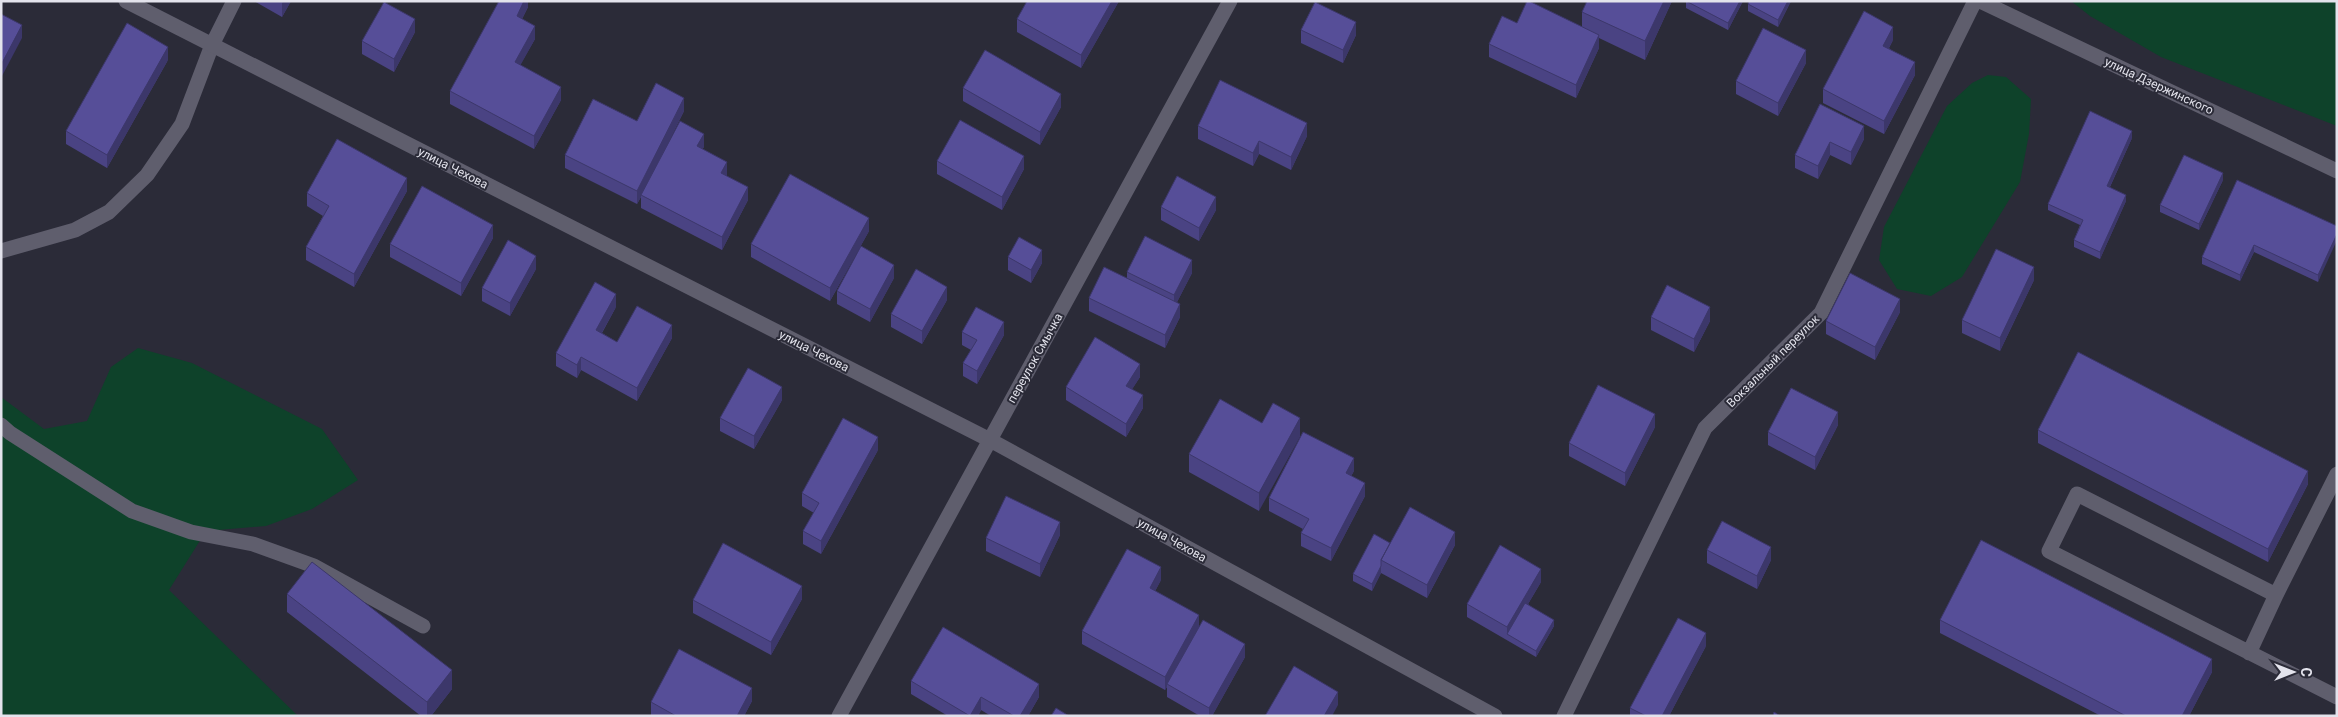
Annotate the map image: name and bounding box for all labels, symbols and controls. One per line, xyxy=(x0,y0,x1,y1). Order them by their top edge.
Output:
street label: улица Дзержинского xyxy=(2102,55,2216,117)
street label: улица Чехова xyxy=(416,144,490,192)
street label: переулок Смычка xyxy=(1004,311,1066,405)
street label: Вокзальный переулок xyxy=(1724,311,1823,410)
street label: улица Чехова xyxy=(777,327,851,375)
street label: улица Чехова xyxy=(1135,515,1209,565)
north arrow xyxy=(2268,647,2318,697)
text: С xyxy=(2298,667,2314,677)

